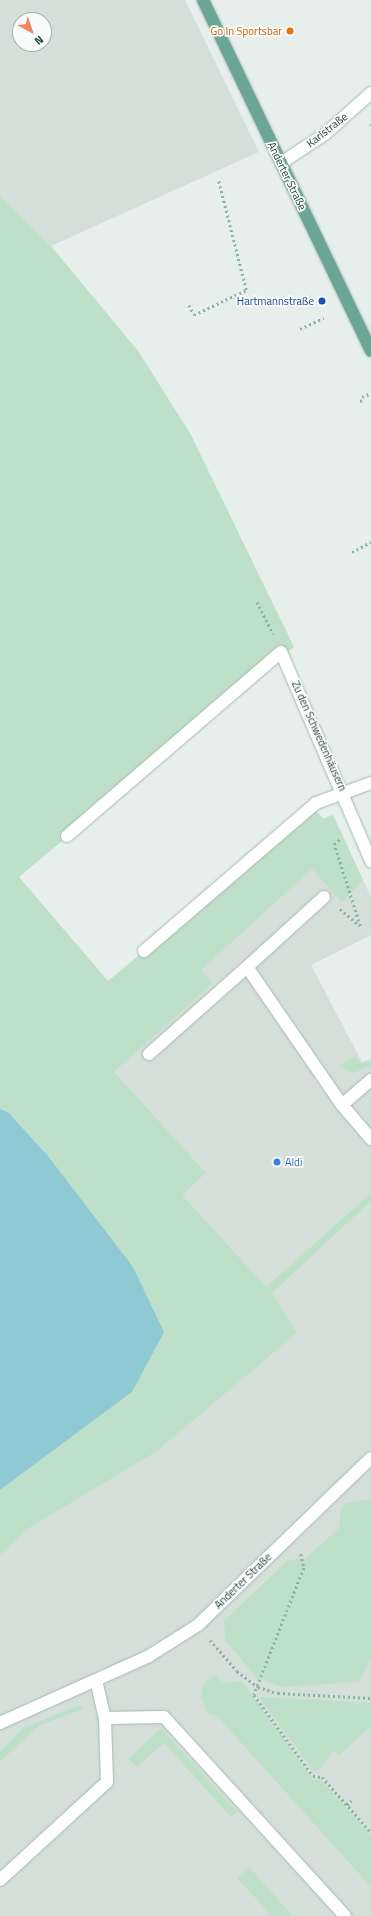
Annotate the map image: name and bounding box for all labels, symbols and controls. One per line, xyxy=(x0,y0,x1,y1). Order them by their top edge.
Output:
north arrow xyxy=(12,12,52,52)
place label: Go In Sportsbar xyxy=(211,24,282,38)
marker: Go In Sportsbar xyxy=(285,26,295,36)
text: N xyxy=(31,32,47,49)
street label: Karlstraße xyxy=(304,110,350,150)
street label: Anderter Straße xyxy=(265,140,309,212)
place label: Hartmannstraße xyxy=(237,294,314,308)
marker: Hartmannstraße xyxy=(317,296,327,306)
street label: Zu den Schwedenhäusern xyxy=(289,679,349,793)
place label: Aldi xyxy=(285,1155,302,1169)
marker: Aldi xyxy=(272,1157,282,1167)
street label: Anderter Straße xyxy=(212,1550,274,1612)

